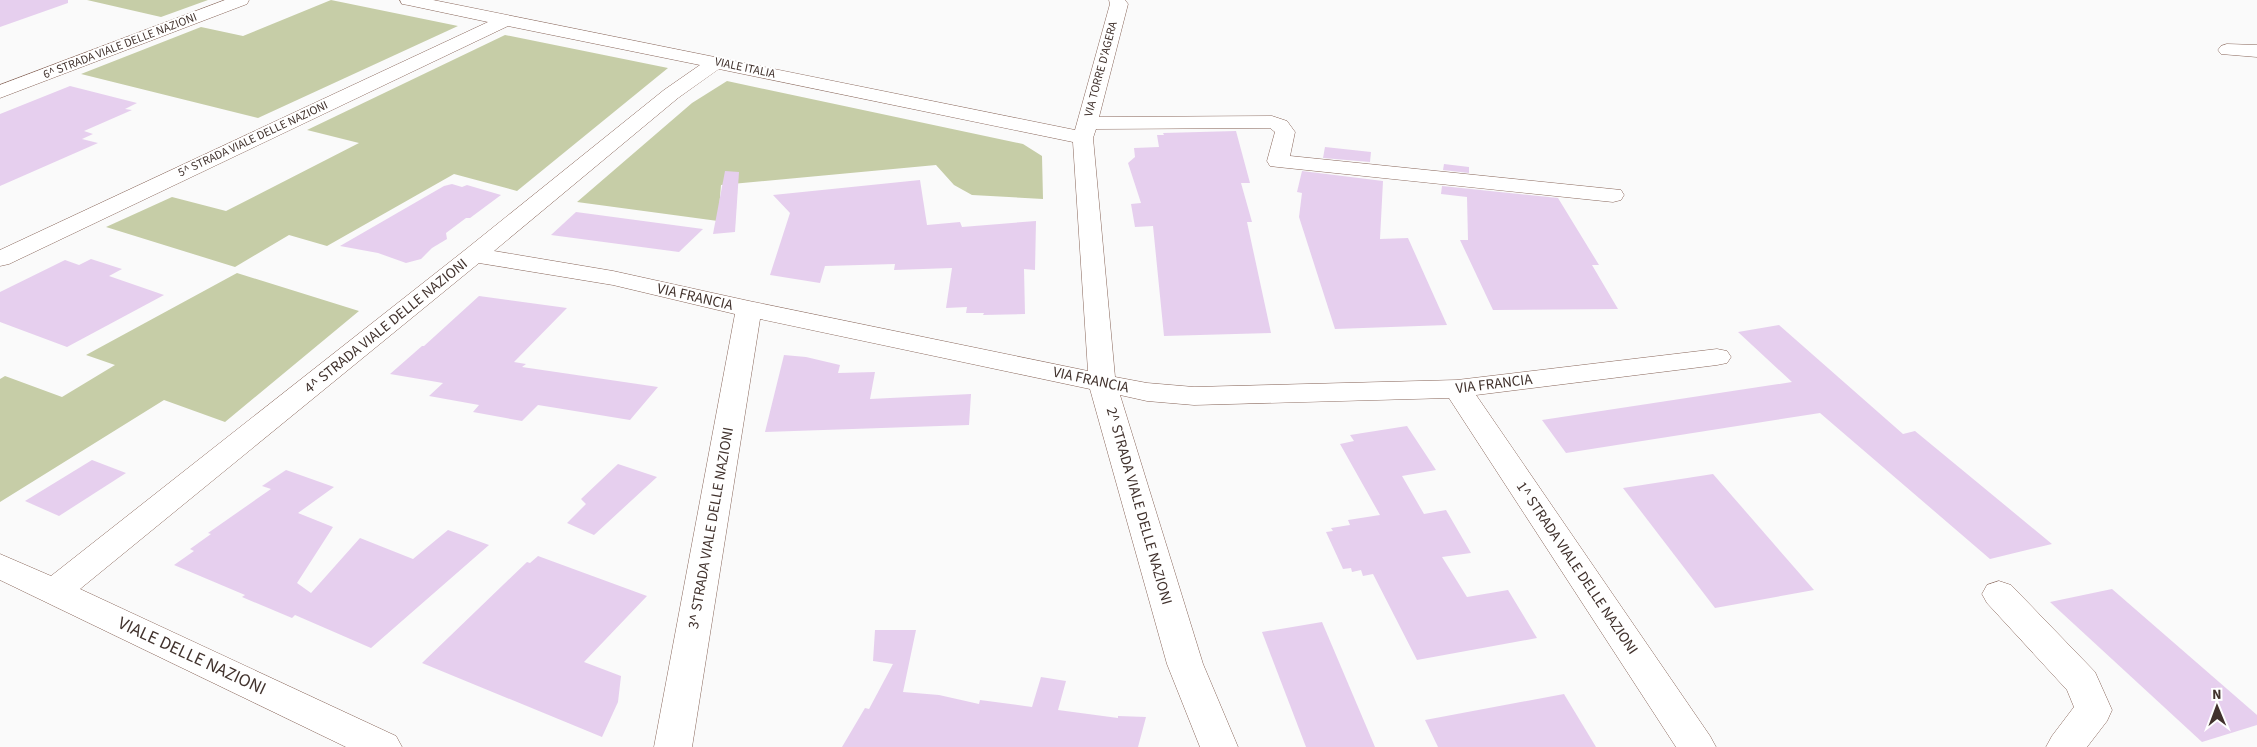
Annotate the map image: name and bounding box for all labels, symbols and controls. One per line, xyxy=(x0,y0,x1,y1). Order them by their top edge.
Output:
street label: 6^ STRADA VIALE DELLE NAZIONI xyxy=(41,9,199,83)
street label: VIA TORRE D'AGERA xyxy=(1080,19,1122,118)
street label: VIALE ITALIA xyxy=(713,53,777,83)
street label: 5^ STRADA VIALE DELLE NAZIONI xyxy=(175,97,331,181)
street label: 4^ STRADA VIALE DELLE NAZIONI xyxy=(300,253,472,399)
street label: VIA FRANCIA xyxy=(655,278,736,316)
street label: VIA FRANCIA xyxy=(1051,362,1132,398)
street label: VIA FRANCIA xyxy=(1454,369,1534,399)
street label: 2^ STRADA VIALE DELLE NAZIONI xyxy=(1101,405,1177,607)
street label: 3^ STRADA VIALE DELLE NAZIONI xyxy=(683,425,739,631)
street label: 1^ STRADA VIALE DELLE NAZIONI xyxy=(1511,477,1643,659)
street label: VIALE DELLE NAZIONI xyxy=(114,611,270,701)
north arrow xyxy=(2192,682,2242,732)
text: N xyxy=(2212,685,2222,705)

